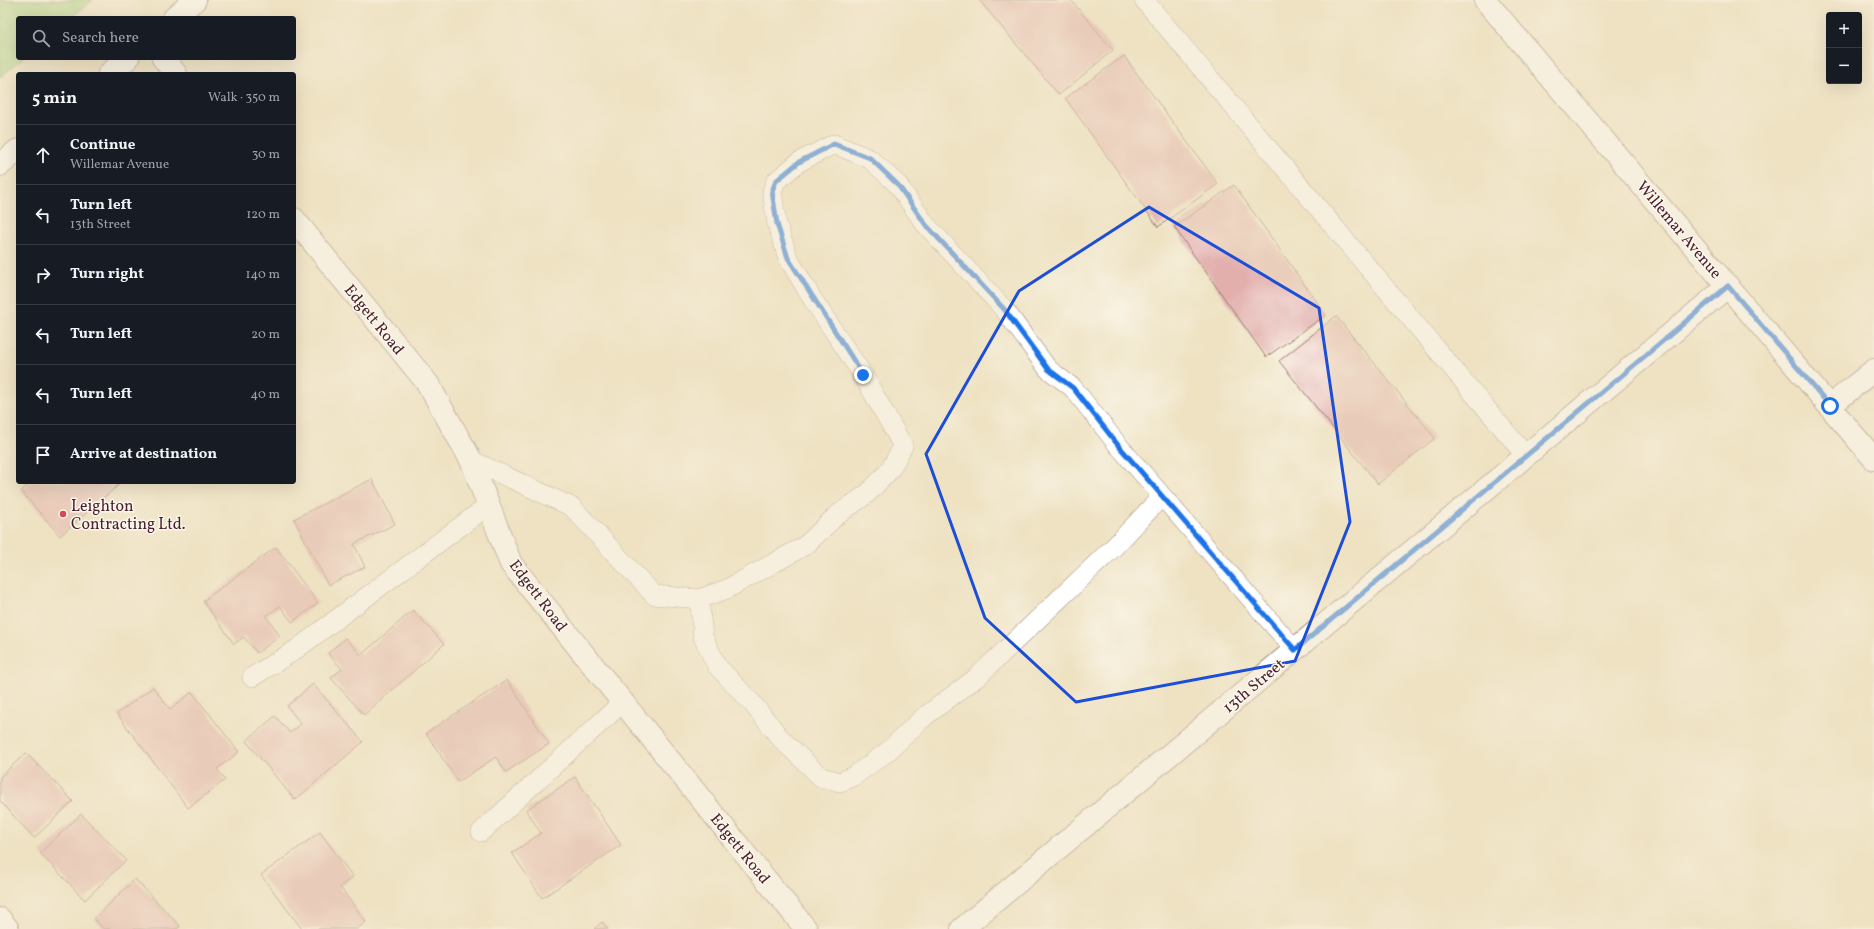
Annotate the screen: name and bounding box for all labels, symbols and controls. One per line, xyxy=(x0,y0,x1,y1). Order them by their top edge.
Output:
map controls xyxy=(1826,12,1862,84)
button: + xyxy=(1826,12,1862,48)
search box xyxy=(16,16,296,60)
icon: search xyxy=(30,27,52,49)
text: Search here xyxy=(62,28,139,49)
button: − xyxy=(1826,48,1862,84)
text: 5 min xyxy=(32,87,77,110)
text: Walk · 350 m xyxy=(208,89,280,107)
text: Continue xyxy=(70,135,135,156)
icon: ahead xyxy=(32,144,54,166)
text: 30 m xyxy=(252,146,280,164)
text: Willemar Avenue xyxy=(70,156,169,174)
street label: Willemar Avenue xyxy=(1631,177,1726,284)
text: Turn left xyxy=(70,195,132,216)
icon: left xyxy=(32,204,54,226)
text: 120 m xyxy=(246,206,280,224)
text: 13th Street xyxy=(70,216,131,234)
icon: right xyxy=(32,264,54,286)
text: Turn right xyxy=(70,264,144,285)
text: 140 m xyxy=(246,266,280,284)
street label: Edgett Road xyxy=(338,280,409,360)
icon: left xyxy=(32,324,54,346)
text: Turn left xyxy=(70,324,132,345)
text: 20 m xyxy=(251,326,280,344)
route end xyxy=(854,366,872,384)
icon: left xyxy=(32,384,54,406)
text: Turn left xyxy=(70,384,132,405)
text: 40 m xyxy=(251,386,280,404)
route start xyxy=(1821,397,1839,415)
icon: arrive xyxy=(32,444,54,466)
text: Arrive at destination xyxy=(70,444,217,465)
place label: Leighton Contracting Ltd. xyxy=(71,496,186,536)
marker: Leighton Contracting Ltd. xyxy=(58,509,68,519)
street label: Edgett Road xyxy=(503,556,572,637)
street label: 13th Street xyxy=(1219,654,1290,719)
street label: Edgett Road xyxy=(704,809,775,889)

